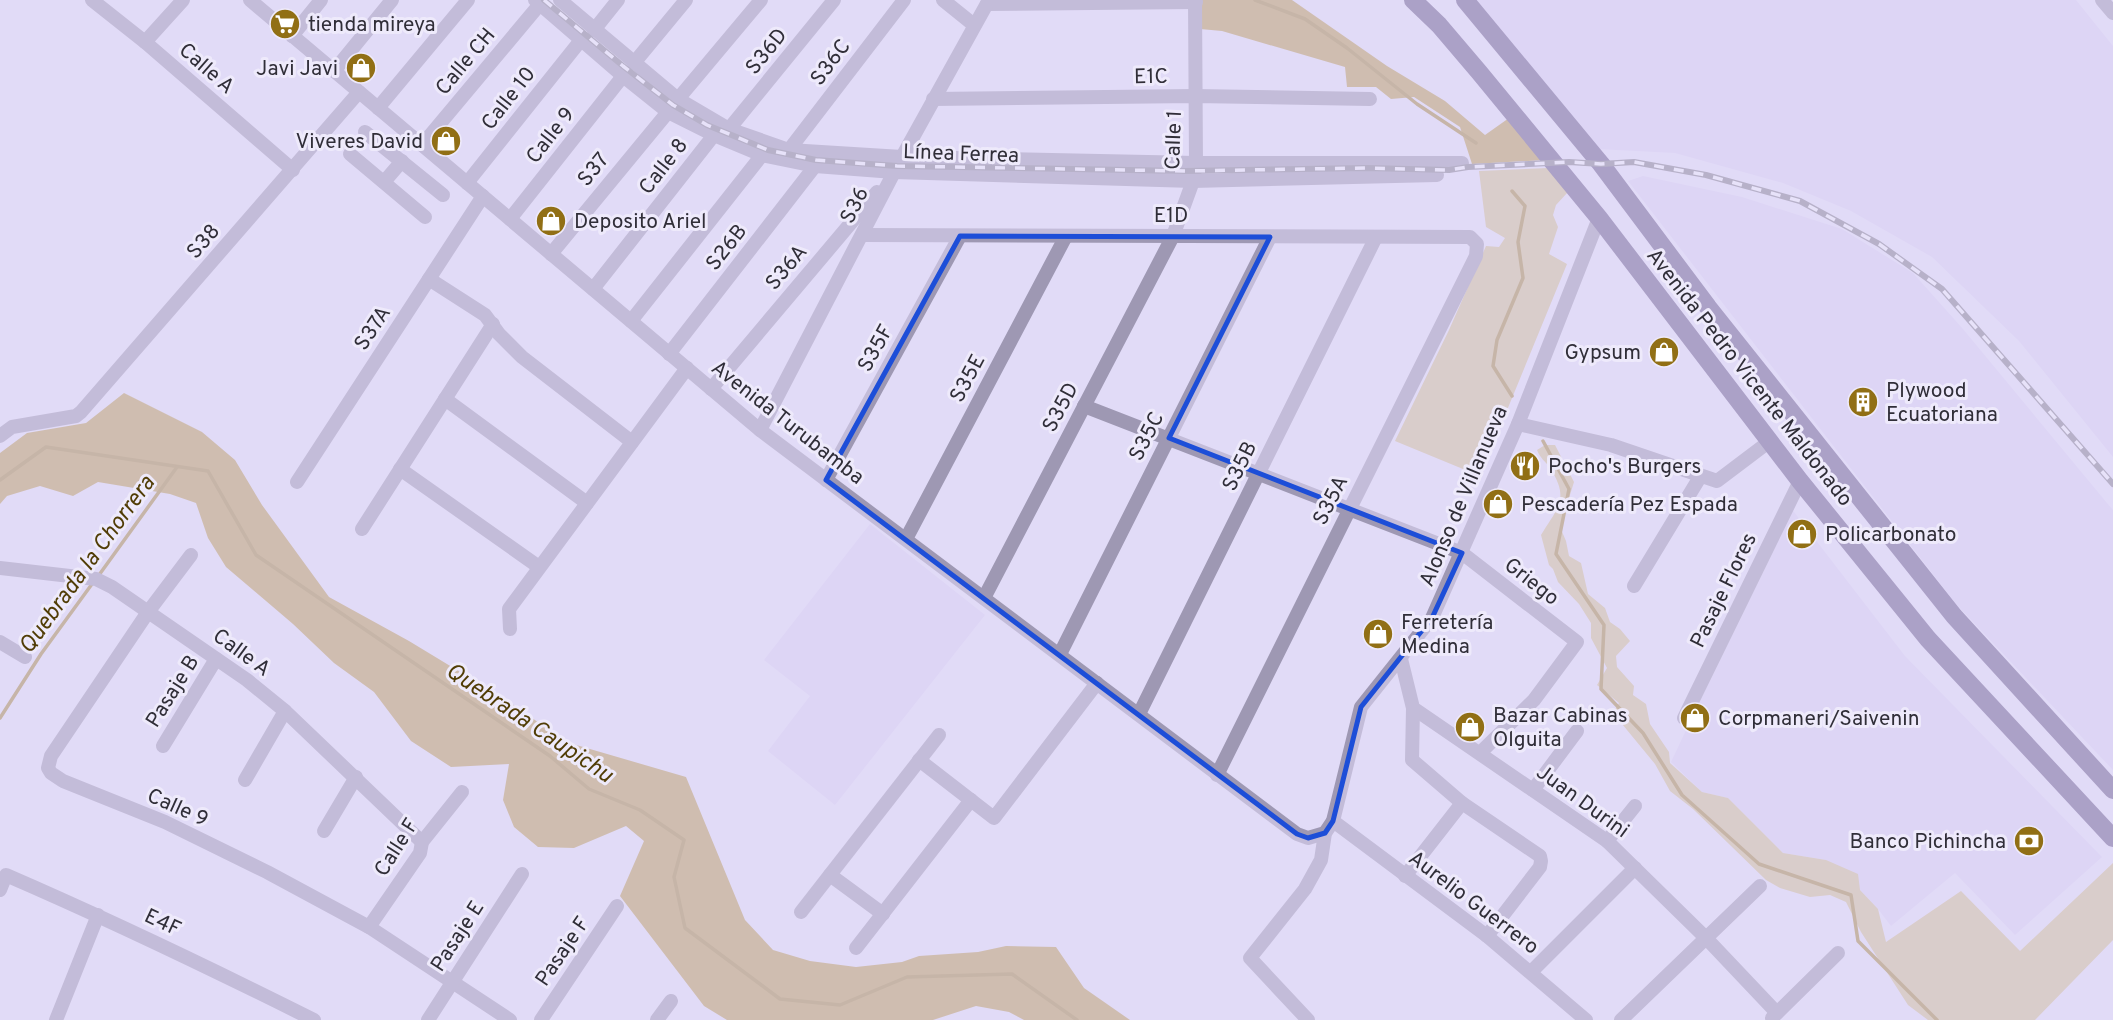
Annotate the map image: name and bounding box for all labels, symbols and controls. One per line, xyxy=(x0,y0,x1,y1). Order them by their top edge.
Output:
supermarket icon: tienda mireya xyxy=(268,7,302,41)
place label: tienda mireya xyxy=(308,12,436,39)
street label: Calle CH xyxy=(430,23,502,101)
street label: S36D xyxy=(740,23,794,81)
street label: S36C xyxy=(805,34,857,92)
street label: Calle A xyxy=(173,38,240,101)
shop icon: Javi Javi xyxy=(344,51,378,85)
place label: Javi Javi xyxy=(256,56,338,83)
street label: Calle 10 xyxy=(476,62,542,136)
street label: E1C xyxy=(1134,64,1168,91)
street label: Calle 9 xyxy=(521,102,582,170)
street label: Calle 1 xyxy=(1160,110,1189,170)
shop icon: Viveres David xyxy=(429,124,463,158)
place label: Viveres David xyxy=(295,129,423,156)
street label: Calle 8 xyxy=(634,133,695,201)
street label: Línea Ferrea xyxy=(903,139,1019,170)
street label: S37 xyxy=(572,147,616,192)
street label: S36 xyxy=(835,183,876,229)
street label: E1D xyxy=(1154,203,1188,230)
shop icon: Deposito Ariel xyxy=(534,204,568,238)
place label: Deposito Ariel xyxy=(574,209,707,236)
street label: S38 xyxy=(181,219,227,265)
street label: S26B xyxy=(701,219,754,277)
street label: S36A xyxy=(760,240,814,296)
street label: Avenida Pedro Vicente Maldonado xyxy=(1640,243,1858,512)
street label: S37A xyxy=(349,301,398,356)
street label: S35F xyxy=(852,320,900,377)
shop icon: Gypsum xyxy=(1647,335,1681,369)
place label: Gypsum xyxy=(1565,340,1641,367)
street label: S35E xyxy=(944,350,992,407)
street label: Avenida Turubamba xyxy=(705,355,869,491)
street label: S35D xyxy=(1037,378,1086,437)
place label: Plywood Ecuatoriana xyxy=(1886,378,1998,429)
building icon: Plywood Ecuatoriana xyxy=(1846,385,1880,419)
street label: Alonso de Villanueva xyxy=(1414,402,1515,591)
street label: S35C xyxy=(1124,407,1171,466)
street label: S35B xyxy=(1217,437,1264,496)
restaurant icon: Pocho's Burgers xyxy=(1508,449,1542,483)
place label: Pocho's Burgers xyxy=(1548,454,1701,481)
water label: Quebrada la Chorrera xyxy=(14,471,162,660)
street label: S35A xyxy=(1307,471,1355,530)
shop icon: Pescadería Pez Espada xyxy=(1481,487,1515,521)
place label: Pescadería Pez Espada xyxy=(1521,492,1738,519)
shop icon: Policarbonato xyxy=(1785,517,1819,551)
place label: Policarbonato xyxy=(1825,522,1956,549)
street label: Pasaje Flores xyxy=(1685,529,1764,652)
street label: Griego xyxy=(1498,552,1564,612)
place label: Ferretería Medina xyxy=(1401,610,1493,661)
shop icon: Ferretería Medina xyxy=(1361,617,1395,651)
street label: Calle A xyxy=(207,623,275,683)
street label: Pasaje B xyxy=(140,651,206,733)
water label: Quebrada Caupichu xyxy=(440,657,618,791)
shop icon: Corpmaneri/Saivenin xyxy=(1678,701,1712,735)
place label: Bazar Cabinas Olguita xyxy=(1493,703,1628,754)
place label: Corpmaneri/Saivenin xyxy=(1718,706,1919,733)
shop icon: Bazar Cabinas Olguita xyxy=(1453,710,1487,744)
street label: Juan Durini xyxy=(1530,759,1634,845)
street label: Calle 9 xyxy=(142,783,212,834)
street label: Calle F xyxy=(369,814,426,882)
bank icon: Banco Pichincha xyxy=(2012,824,2046,858)
place label: Banco Pichincha xyxy=(1849,829,2006,856)
street label: Aurelio Guerrero xyxy=(1402,845,1544,961)
street label: Pasaje E xyxy=(425,896,491,977)
street label: E4F xyxy=(140,903,185,944)
street label: Pasaje F xyxy=(530,912,596,992)

